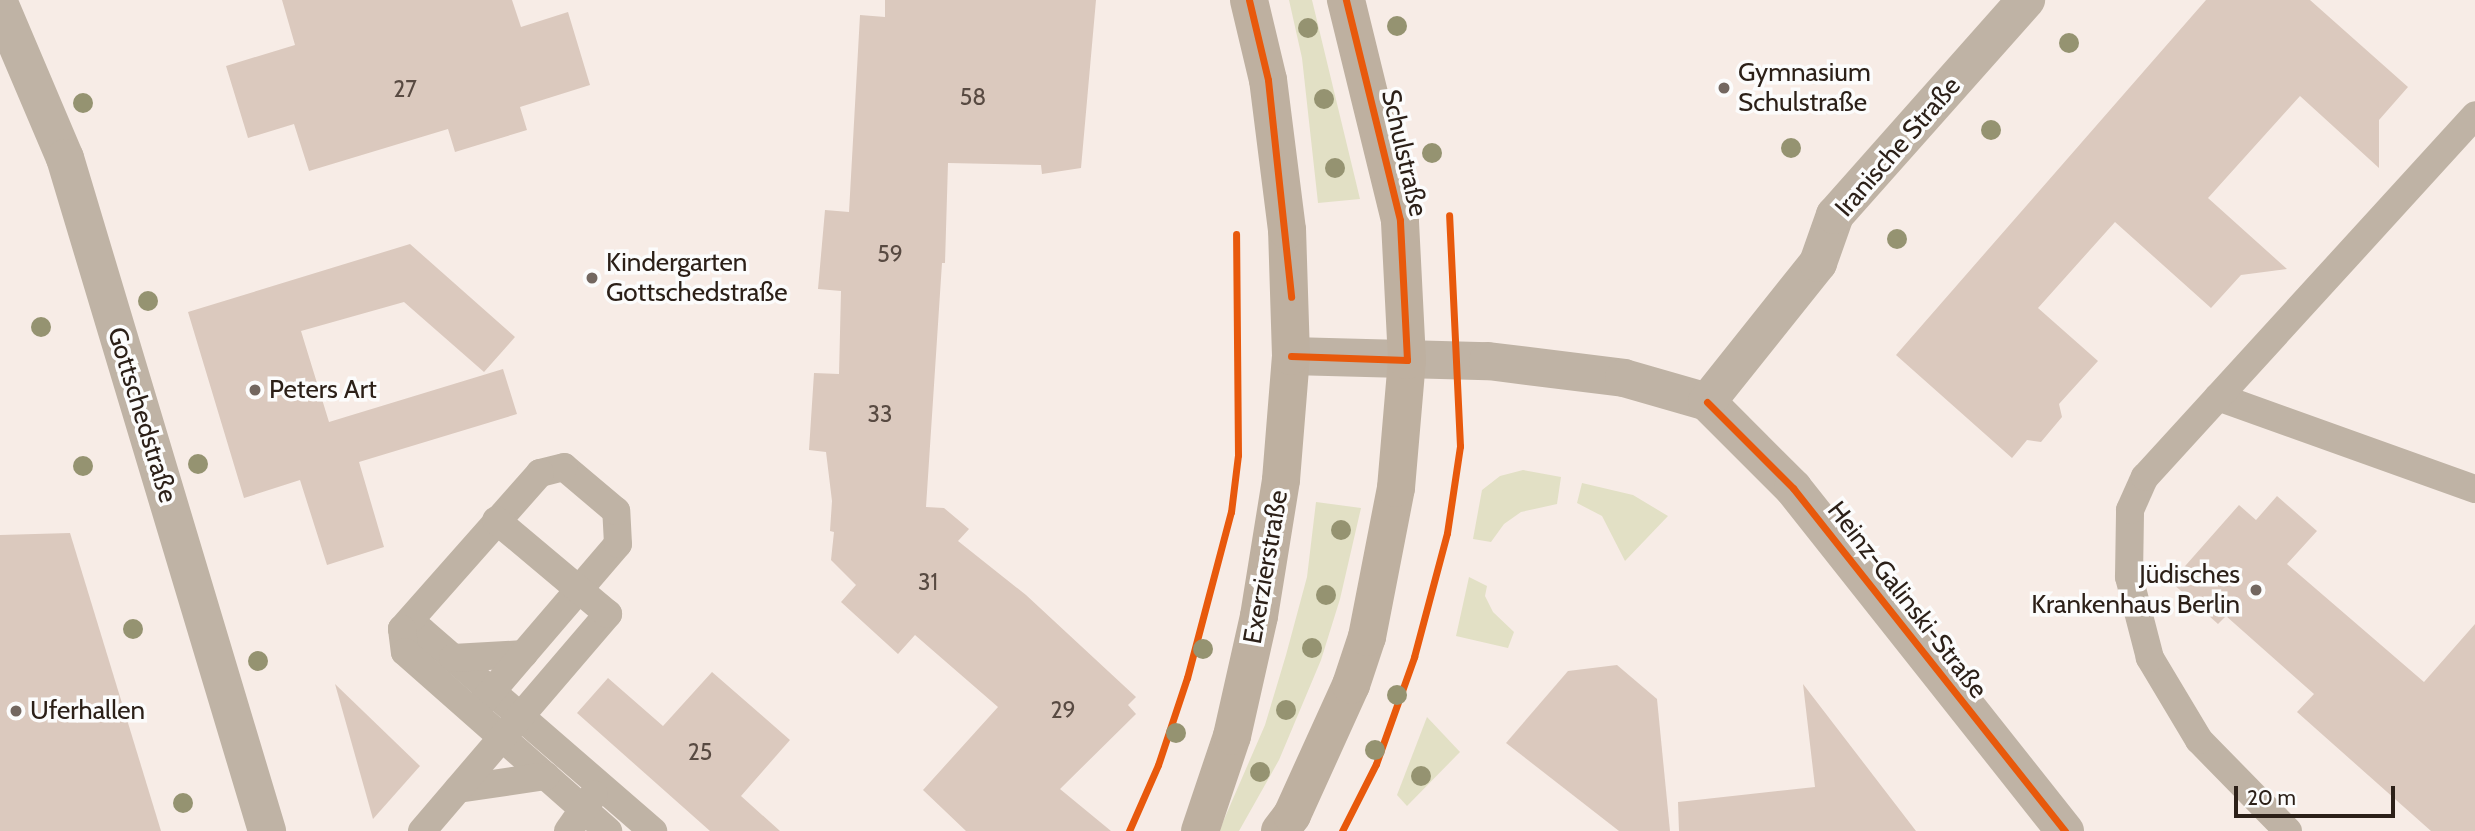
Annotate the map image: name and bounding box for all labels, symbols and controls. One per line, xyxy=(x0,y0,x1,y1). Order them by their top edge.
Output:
place label: Gymnasium Schulstraße xyxy=(1738,57,1871,119)
street label: Iranische Straße xyxy=(1829,71,1967,223)
house number: 27 xyxy=(393,75,417,103)
marker: Gymnasium Schulstraße xyxy=(1716,80,1732,96)
house number: 58 xyxy=(960,83,986,111)
street label: Schulstraße xyxy=(1374,87,1434,219)
house number: 59 xyxy=(877,240,903,268)
place label: Kindergarten Gottschedstraße xyxy=(606,247,788,308)
marker: Kindergarten Gottschedstraße xyxy=(584,270,600,286)
street label: Gottschedstraße xyxy=(101,324,183,506)
place label: Peters Art xyxy=(269,374,377,406)
marker: Peters Art xyxy=(247,382,263,398)
house number: 33 xyxy=(868,400,892,428)
street label: Exerzierstraße xyxy=(1237,488,1295,646)
street label: Heinz-Galinski-Straße xyxy=(1820,495,1994,705)
place label: Jüdisches Krankenhaus Berlin xyxy=(2031,559,2240,620)
house number: 31 xyxy=(918,568,938,596)
marker: Jüdisches Krankenhaus Berlin xyxy=(2246,580,2266,600)
place label: Uferhallen xyxy=(30,695,145,727)
house number: 29 xyxy=(1050,696,1076,724)
marker: Uferhallen xyxy=(8,703,24,719)
house number: 25 xyxy=(688,738,712,766)
scale bar xyxy=(2237,772,2398,816)
text: 20 m xyxy=(2247,785,2296,810)

